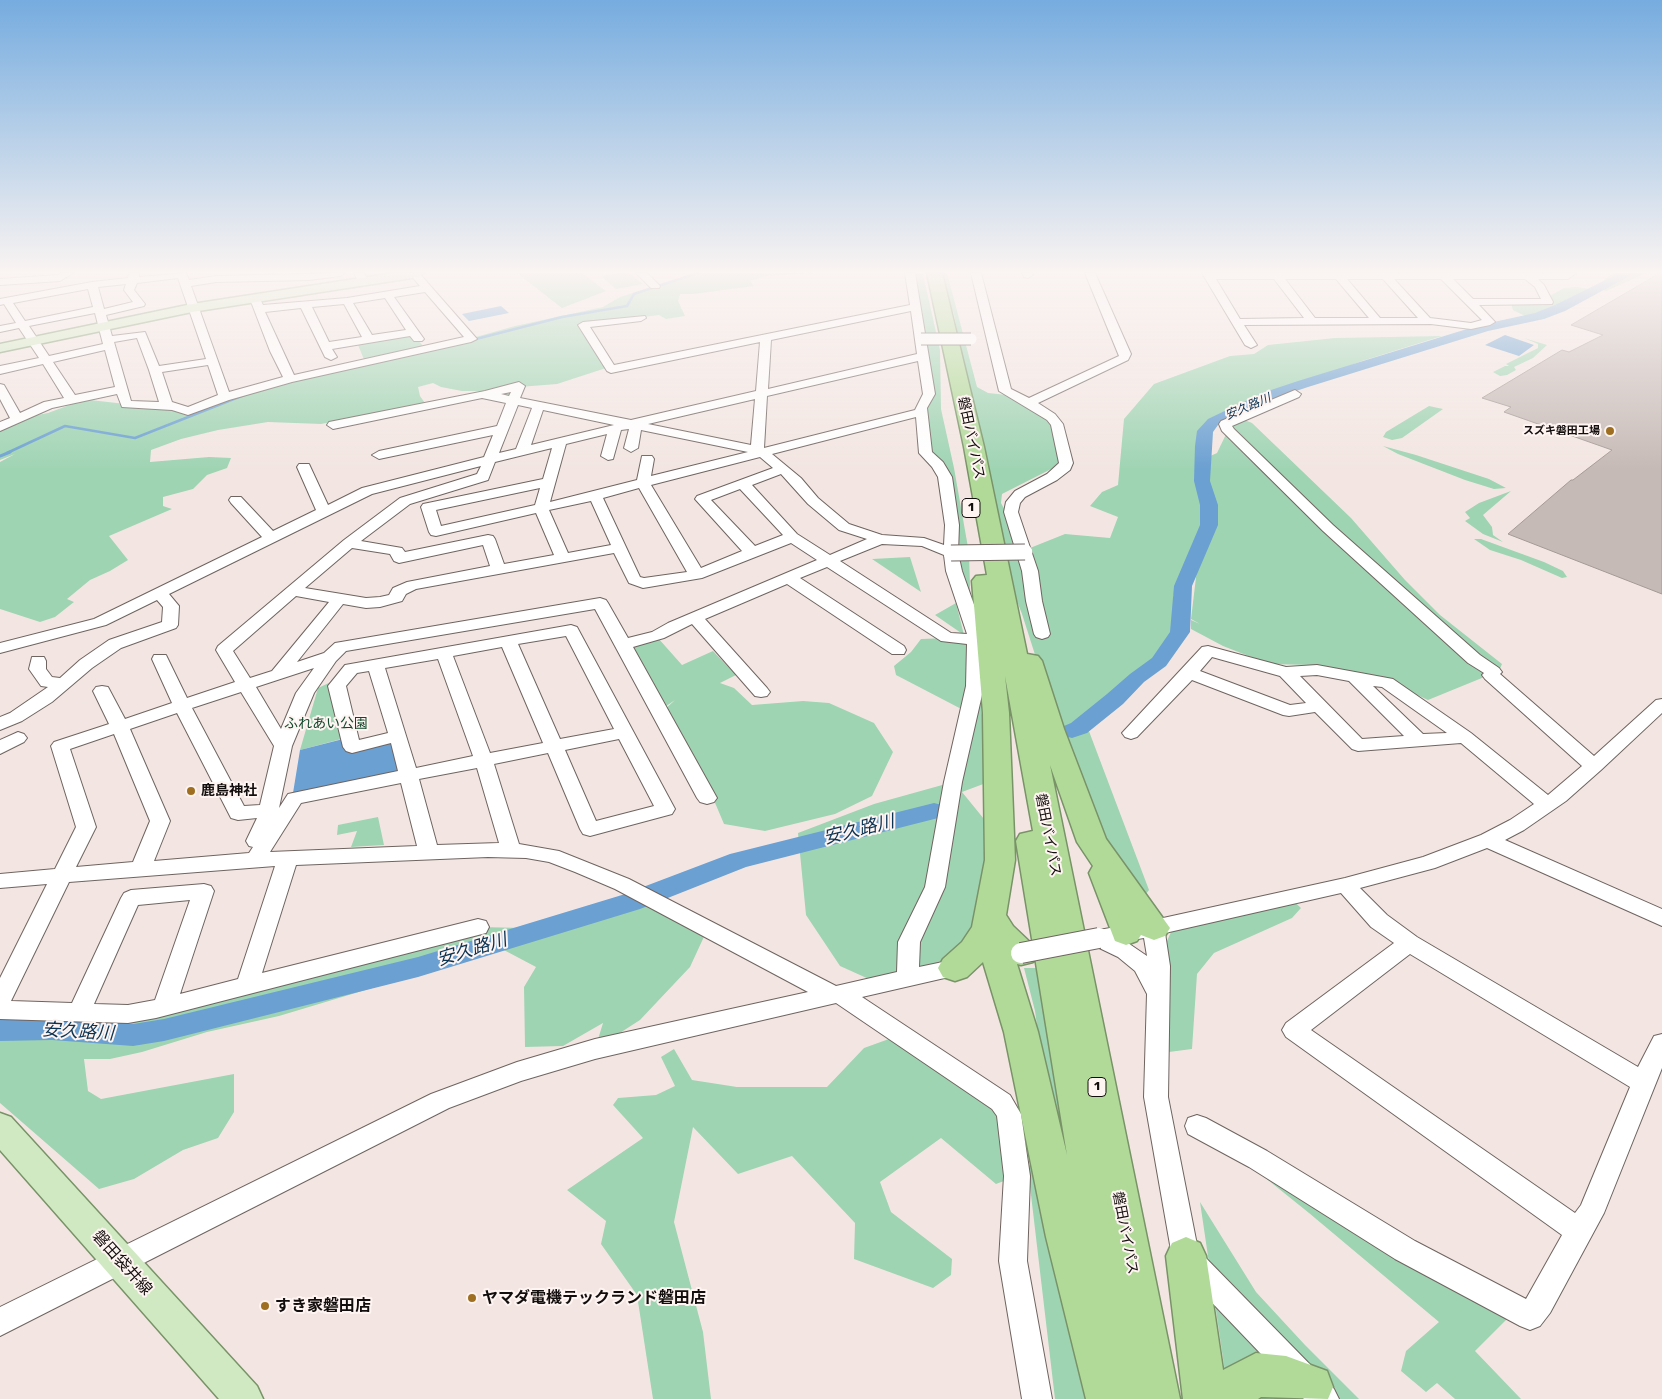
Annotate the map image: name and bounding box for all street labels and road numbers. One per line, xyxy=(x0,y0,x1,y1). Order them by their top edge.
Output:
street label: 磐田バイパス xyxy=(954,395,988,481)
road number: 1 xyxy=(962,498,980,518)
street label: 磐田バイパス xyxy=(1032,792,1064,878)
road number: 1 xyxy=(1088,1078,1106,1096)
street label: 磐田バイパス xyxy=(1109,1190,1141,1276)
street label: 磐田袋井線 xyxy=(88,1227,156,1299)

